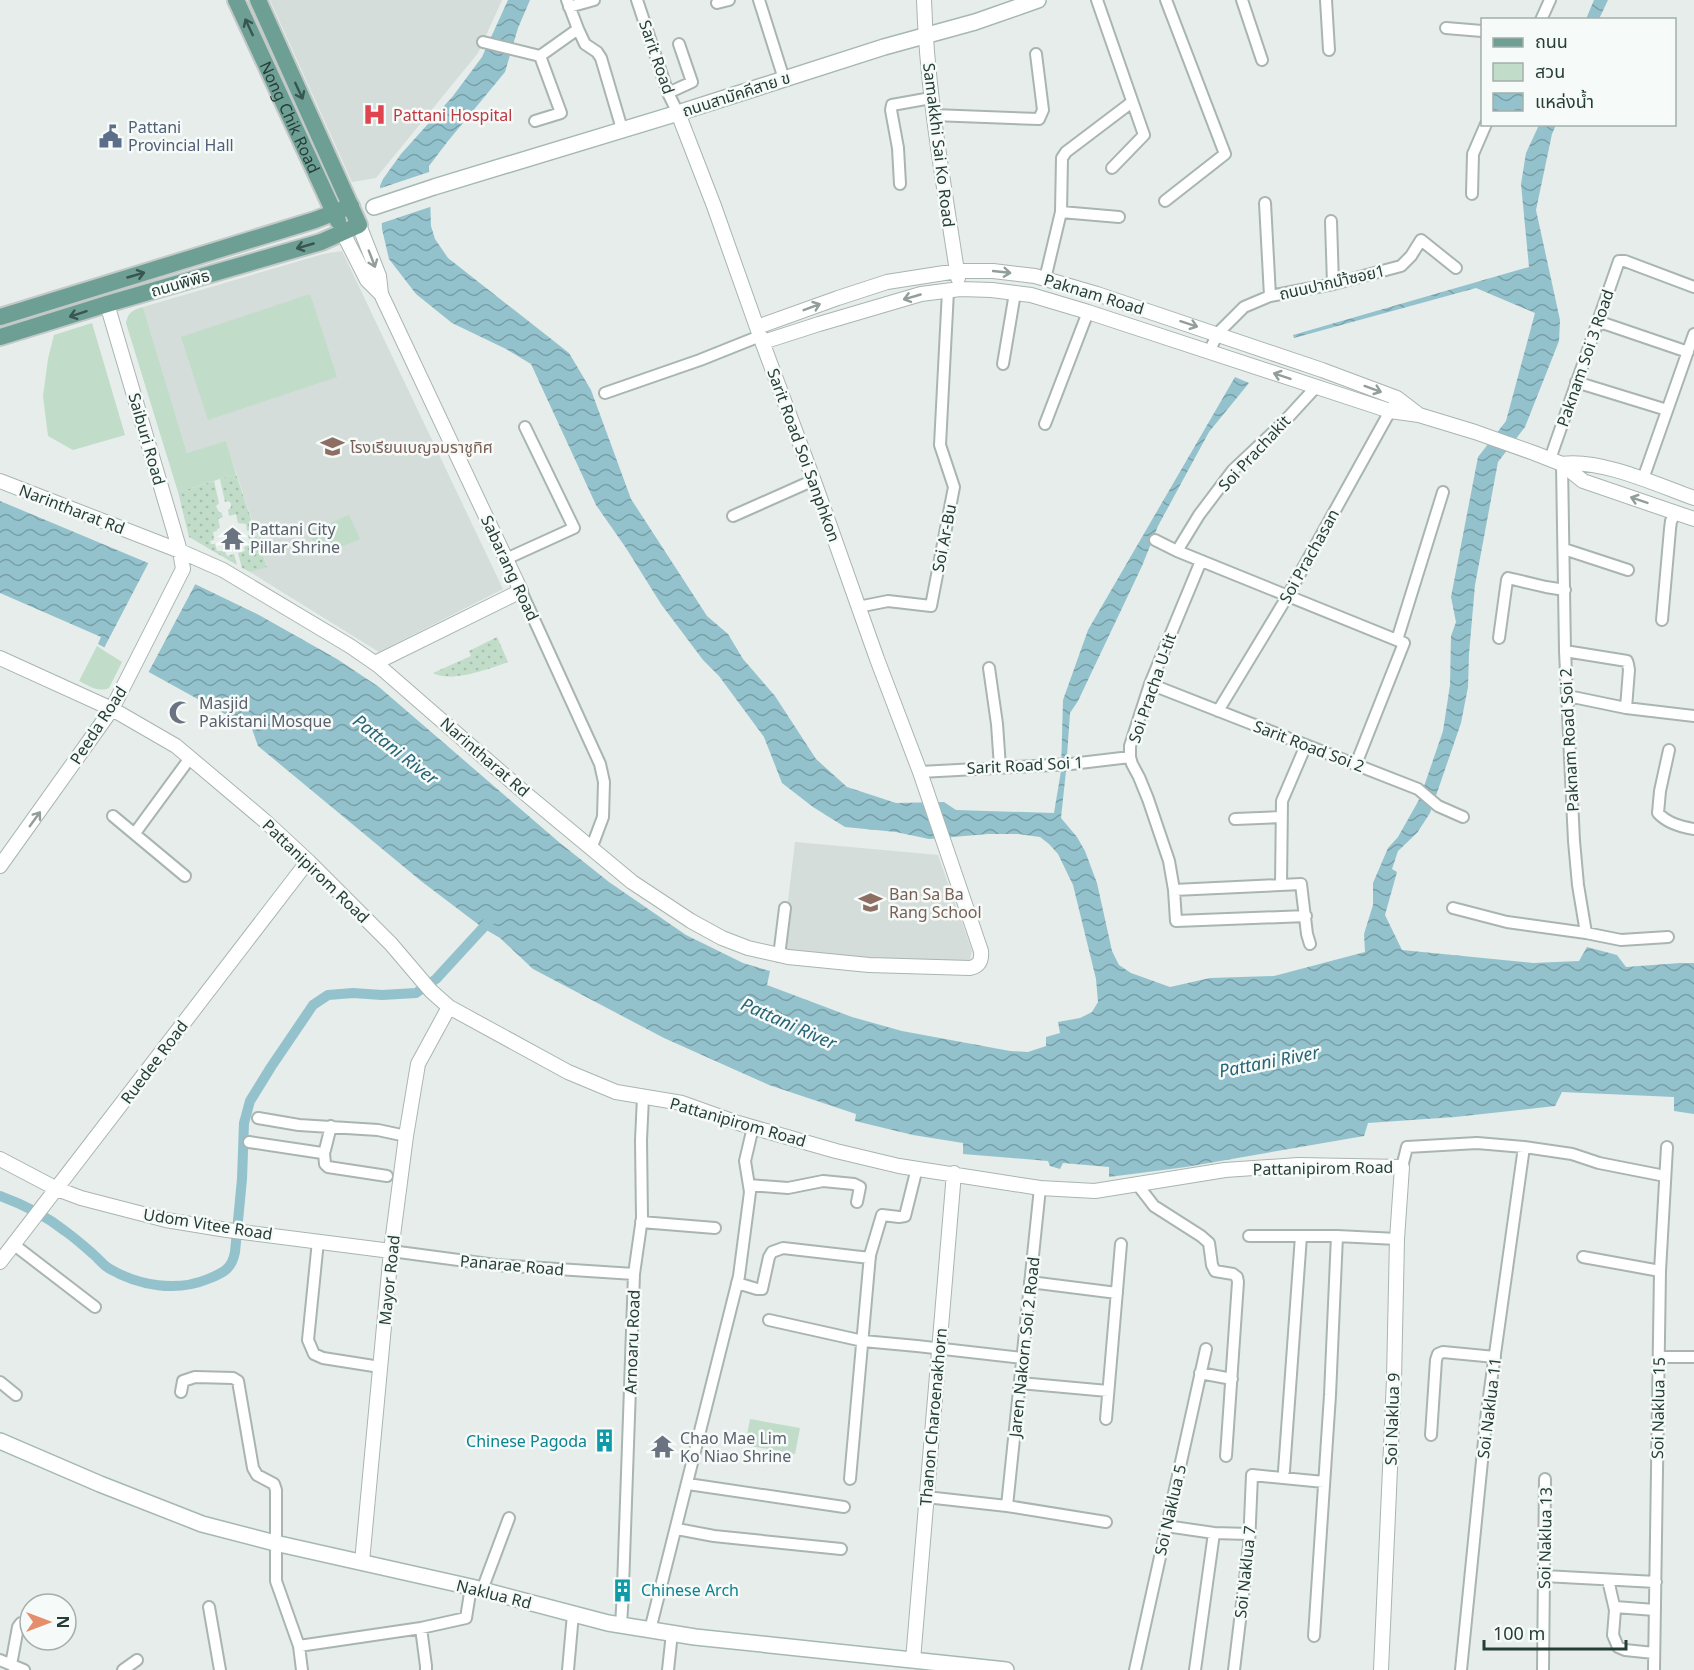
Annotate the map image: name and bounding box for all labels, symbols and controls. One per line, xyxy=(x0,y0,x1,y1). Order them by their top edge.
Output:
street label: Sarit Road xyxy=(634,17,680,97)
legend xyxy=(1481,18,1676,126)
one-way arrow xyxy=(242,19,254,37)
text: ถนน xyxy=(1535,29,1568,53)
street label: Nong Chik Road xyxy=(255,58,325,177)
text: สวน xyxy=(1535,59,1565,83)
street label: Samakkhi Sai Ko Road xyxy=(918,62,960,228)
street label: ถนนสามัคคีสาย ข xyxy=(679,66,793,122)
one-way arrow xyxy=(294,82,306,100)
text: แหล่งน้ำ xyxy=(1535,89,1594,113)
hospital icon: Pattani Hospital xyxy=(362,102,388,128)
place label: Pattani Hospital xyxy=(393,104,512,126)
place label: Pattani Provincial Hall xyxy=(128,116,234,156)
public building icon: Pattani Provincial Hall xyxy=(97,123,123,149)
one-way arrow xyxy=(296,241,315,252)
one-way arrow xyxy=(368,249,379,268)
street label: ถนนปากนำ้ซอย1 xyxy=(1277,259,1387,305)
street label: ถนนพิพิธ xyxy=(148,264,212,302)
one-way arrow xyxy=(992,267,1011,278)
street label: Paknam Road xyxy=(1041,268,1147,320)
one-way arrow xyxy=(126,269,145,281)
street label: Paknam Soi 3 Road xyxy=(1551,286,1619,430)
one-way arrow xyxy=(903,291,922,303)
one-way arrow xyxy=(802,301,821,312)
one-way arrow xyxy=(69,309,88,320)
one-way arrow xyxy=(1179,319,1198,330)
street label: Sarit Road Soi Sanphkon xyxy=(762,365,846,545)
one-way arrow xyxy=(1274,370,1292,381)
one-way arrow xyxy=(1364,384,1382,395)
street label: Saiburi Road xyxy=(123,390,171,488)
street label: Soi Prachakit xyxy=(1213,410,1295,496)
school or university icon: โรงเรียนเบญจมราชูทิศ xyxy=(319,434,345,460)
place label: โรงเรียนเบญจมราชูทิศ xyxy=(350,436,493,458)
street label: Narintharat Rd xyxy=(16,479,128,539)
one-way arrow xyxy=(1630,494,1649,505)
street label: Soi Ar-Bu xyxy=(927,502,961,574)
street label: Soi Prachasan xyxy=(1274,505,1344,607)
street label: Sabarang Road xyxy=(476,512,544,624)
place label: Pattani City Pillar Shrine xyxy=(250,518,340,558)
temple icon: Pattani City Pillar Shrine xyxy=(219,525,245,551)
street label: Soi Pracha U-tit xyxy=(1123,630,1181,746)
street label: Paknam Road Soi 2 xyxy=(1554,668,1584,812)
street label: Peeda Road xyxy=(64,682,132,768)
place label: Masjid Pakistani Mosque xyxy=(199,692,332,732)
mosque icon: Masjid Pakistani Mosque xyxy=(168,699,194,725)
water label: Pattani River xyxy=(348,708,444,790)
street label: Narintharat Rd xyxy=(436,712,534,802)
street label: Sarit Road Soi 2 xyxy=(1250,715,1368,777)
street label: Sarit Road Soi 1 xyxy=(966,751,1084,779)
one-way arrow xyxy=(29,812,41,828)
street label: Pattanipirom Road xyxy=(258,814,374,928)
place label: Ban Sa Ba Rang School xyxy=(889,883,982,923)
school or university icon: Ban Sa Ba Rang School xyxy=(858,890,884,916)
water label: Pattani River xyxy=(738,991,841,1055)
street label: Ruedee Road xyxy=(115,1016,193,1108)
water label: Pattani River xyxy=(1217,1039,1322,1082)
street label: Pattanipirom Road xyxy=(667,1092,809,1152)
street label: Pattanipirom Road xyxy=(1252,1156,1394,1180)
street label: Udom Vitee Road xyxy=(142,1203,274,1245)
street label: Mayor Road xyxy=(373,1234,405,1326)
street label: Panarae Road xyxy=(459,1249,565,1281)
street label: Jaren Nakorn Soi 2 Road xyxy=(1003,1256,1044,1440)
street label: Arnoaru Road xyxy=(619,1289,645,1395)
street label: Thanon Charoenakhorn xyxy=(914,1327,952,1507)
street label: Soi Naklua 11 xyxy=(1472,1356,1506,1460)
street label: Soi Naklua 15 xyxy=(1646,1357,1670,1459)
street label: Soi Naklua 9 xyxy=(1379,1372,1405,1466)
place label: Chao Mae Lim Ko Niao Shrine xyxy=(680,1427,791,1467)
building icon: Chinese Pagoda xyxy=(592,1428,618,1454)
place label: Chinese Pagoda xyxy=(466,1430,587,1452)
temple icon: Chao Mae Lim Ko Niao Shrine xyxy=(649,1434,675,1460)
street label: Soi Naklua 5 xyxy=(1149,1462,1191,1558)
street label: Soi Naklua 13 xyxy=(1533,1487,1557,1589)
street label: Soi Naklua 7 xyxy=(1229,1525,1261,1619)
street label: Naklua Rd xyxy=(454,1574,534,1614)
building icon: Chinese Arch xyxy=(610,1577,636,1603)
place label: Chinese Arch xyxy=(641,1579,739,1601)
north arrow xyxy=(18,1592,78,1652)
scale bar xyxy=(1484,1613,1626,1651)
text: N xyxy=(52,1615,74,1629)
text: 100 m xyxy=(1493,1621,1545,1645)

